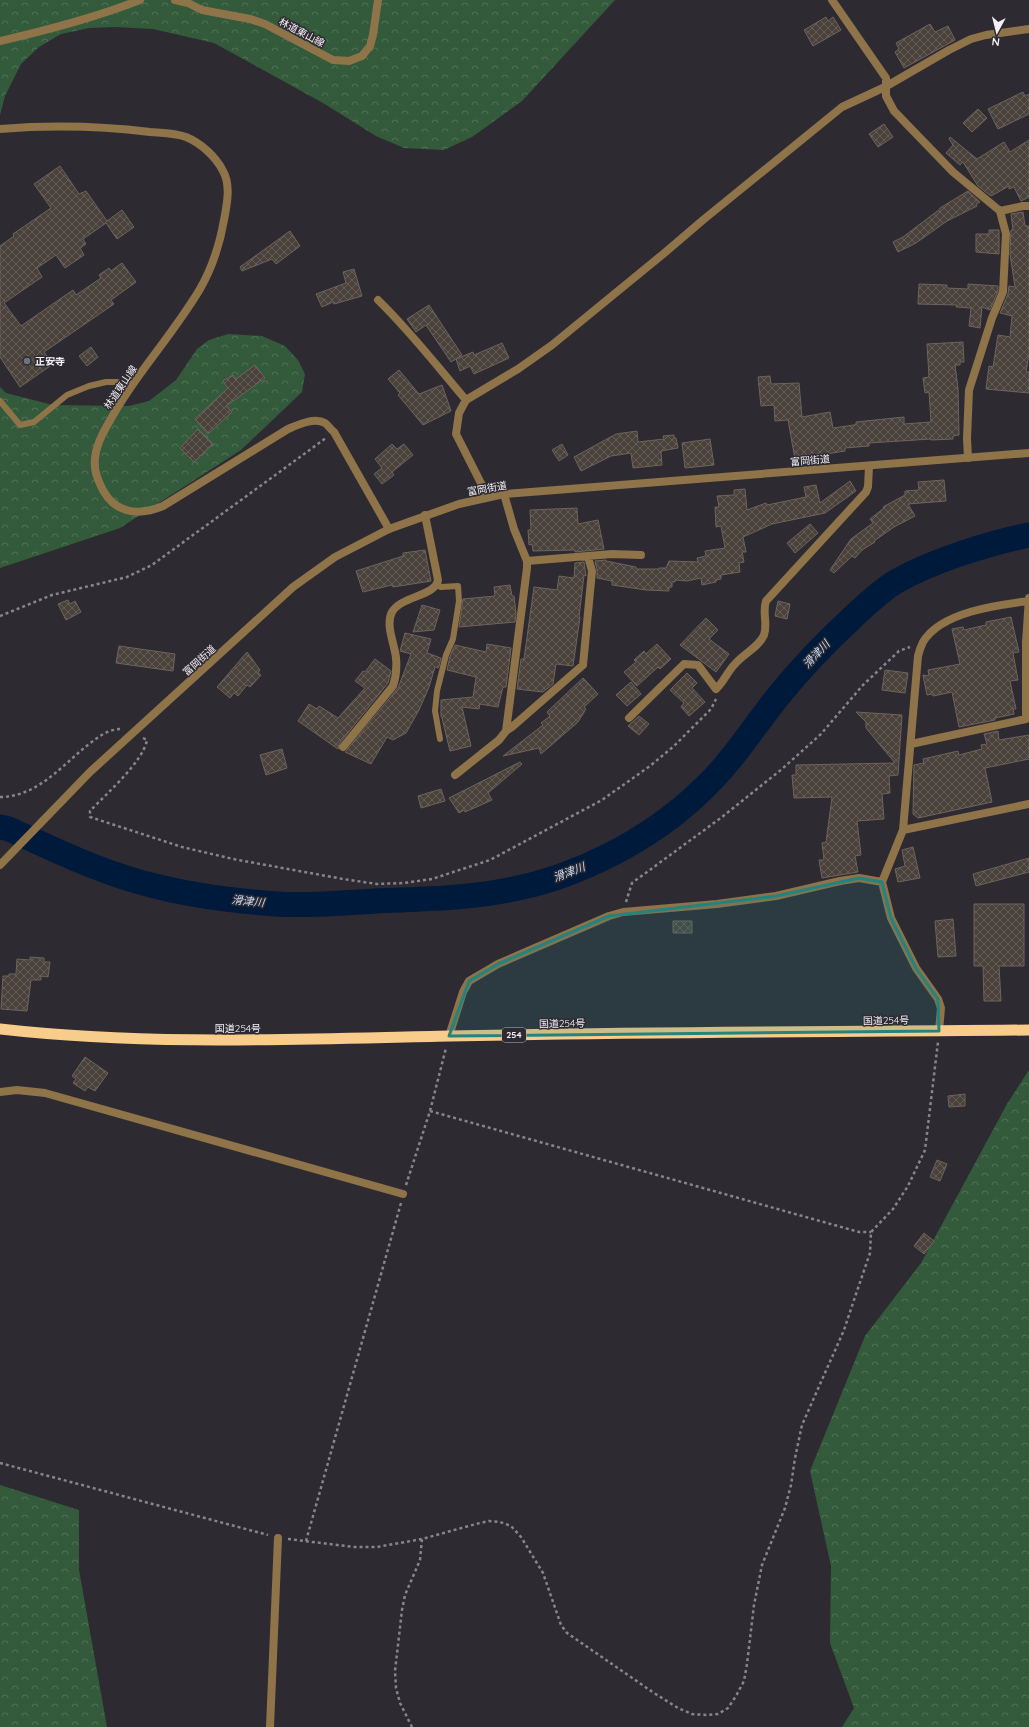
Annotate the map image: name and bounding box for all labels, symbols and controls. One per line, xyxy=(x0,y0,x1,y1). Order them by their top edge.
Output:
north arrow xyxy=(977,12,1017,52)
street label: 林道東山線 xyxy=(277,15,327,50)
text: N xyxy=(991,34,1001,49)
place label: 正安寺 xyxy=(35,355,65,368)
marker: 正安寺 xyxy=(22,356,32,366)
street label: 林道東山線 xyxy=(101,363,140,412)
street label: 富岡街道 xyxy=(790,452,831,469)
street label: 富岡街道 xyxy=(466,479,508,498)
water label: 滑津川 xyxy=(800,636,833,671)
street label: 富岡街道 xyxy=(180,642,219,679)
water label: 滑津川 xyxy=(551,859,588,884)
water label: 滑津川 xyxy=(231,892,266,910)
street label: 国道254号 xyxy=(863,1014,909,1027)
street label: 国道254号 xyxy=(539,1017,585,1030)
street label: 国道254号 xyxy=(215,1022,261,1035)
road number: 254 xyxy=(502,1028,526,1042)

